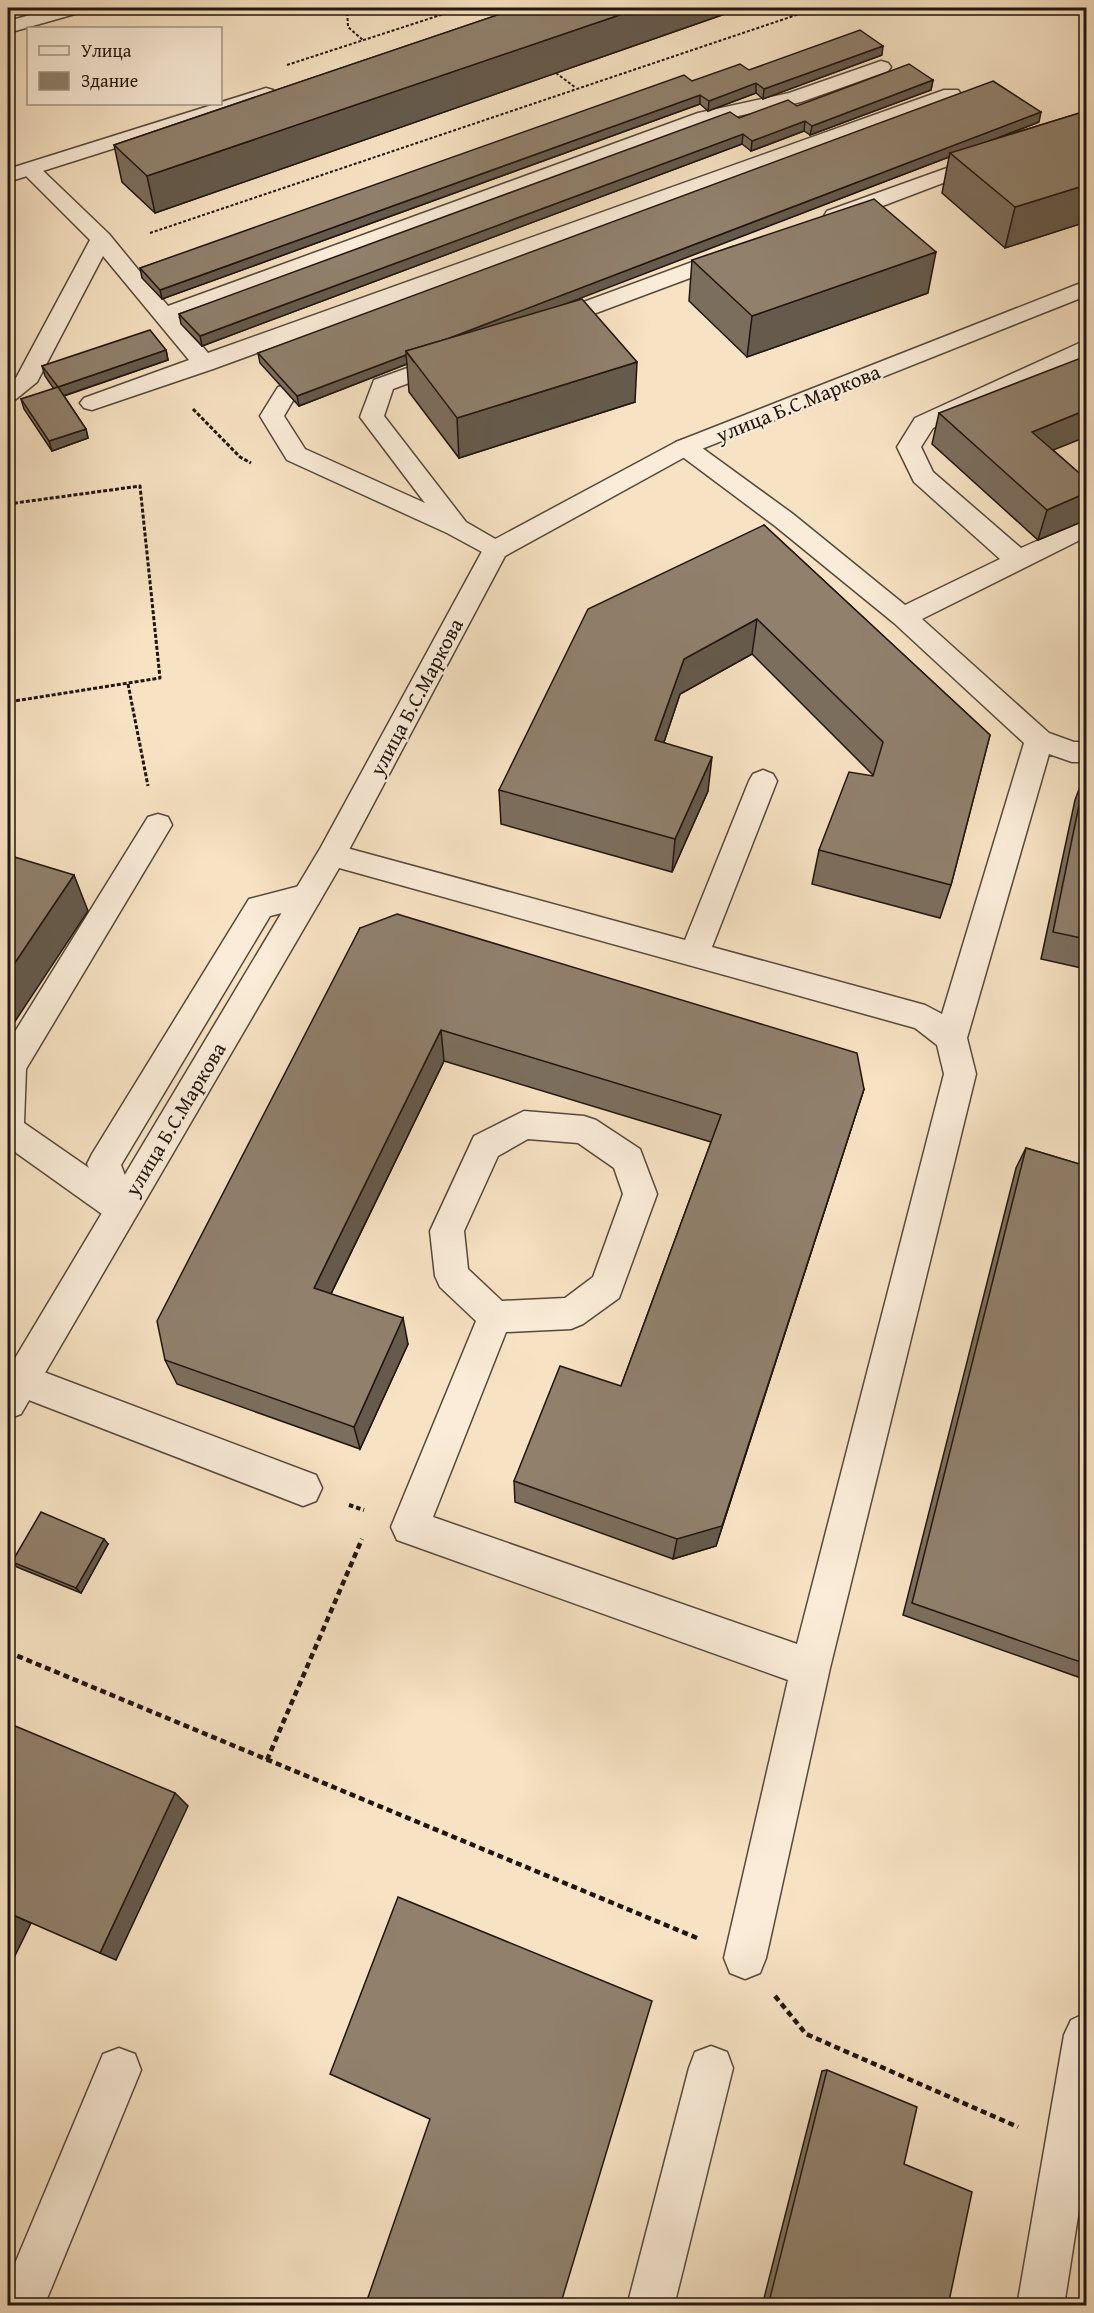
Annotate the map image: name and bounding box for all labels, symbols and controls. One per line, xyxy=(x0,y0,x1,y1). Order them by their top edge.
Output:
legend xyxy=(27,27,222,105)
text: Улица xyxy=(81,37,132,64)
text: Здание xyxy=(81,67,138,94)
street label: улица Б.С.Маркова xyxy=(710,356,885,450)
street label: улица Б.С.Маркова xyxy=(361,613,471,782)
street label: улица Б.С.Маркова xyxy=(116,1036,233,1203)

